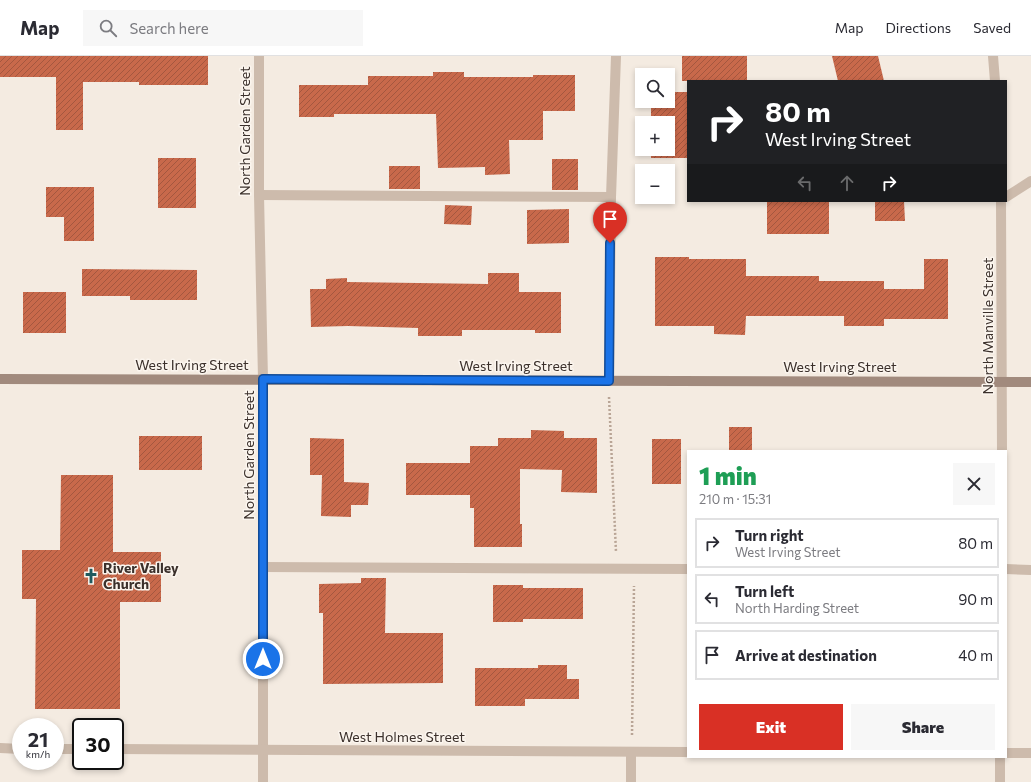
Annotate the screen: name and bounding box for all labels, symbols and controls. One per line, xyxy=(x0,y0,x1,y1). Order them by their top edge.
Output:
search box xyxy=(83,10,363,46)
text: Map xyxy=(20,16,59,39)
icon: search xyxy=(97,17,119,39)
text: Search here xyxy=(129,19,209,37)
text: Map xyxy=(835,19,864,36)
text: Directions xyxy=(886,19,951,36)
text: Saved xyxy=(973,19,1011,36)
street label: North Garden Street xyxy=(236,66,253,196)
map controls xyxy=(635,68,675,204)
button: search xyxy=(635,68,675,108)
text: 80 m xyxy=(765,94,831,128)
icon: right xyxy=(699,96,751,148)
button: + xyxy=(635,116,675,156)
text: West Irving Street xyxy=(765,128,911,150)
button: − xyxy=(635,164,675,204)
icon: left xyxy=(794,172,816,194)
icon: ahead xyxy=(836,172,858,194)
icon: right xyxy=(878,172,900,194)
pin xyxy=(593,202,627,243)
icon: arrive xyxy=(599,208,621,230)
street label: North Manville Street xyxy=(979,257,996,394)
street label: West Irving Street xyxy=(135,356,249,373)
street label: West Irving Street xyxy=(459,357,573,374)
street label: West Irving Street xyxy=(783,358,897,375)
street label: North Garden Street xyxy=(240,390,257,520)
text: 1 min xyxy=(699,461,757,490)
button: close xyxy=(953,463,995,505)
text: 210 m · 15:31 xyxy=(699,491,771,507)
text: Turn right xyxy=(735,526,804,544)
icon: right xyxy=(701,532,723,554)
text: 80 m xyxy=(958,534,993,552)
text: West Irving Street xyxy=(735,544,840,560)
place label: River Valley Church xyxy=(103,559,179,592)
church icon: River Valley Church xyxy=(82,567,100,585)
text: Turn left xyxy=(735,582,794,600)
icon: left xyxy=(701,588,723,610)
text: 90 m xyxy=(958,590,993,608)
text: North Harding Street xyxy=(735,600,859,616)
position arrow xyxy=(242,638,284,680)
icon: arrive xyxy=(701,644,723,666)
text: Arrive at destination xyxy=(735,646,877,664)
text: 40 m xyxy=(958,646,993,664)
button: Exit xyxy=(699,704,843,750)
button: Share xyxy=(851,704,995,750)
speed limit sign: 30 xyxy=(72,718,124,770)
text: 21 xyxy=(28,727,48,751)
street label: West Holmes Street xyxy=(339,728,465,745)
text: km/h xyxy=(26,748,50,760)

